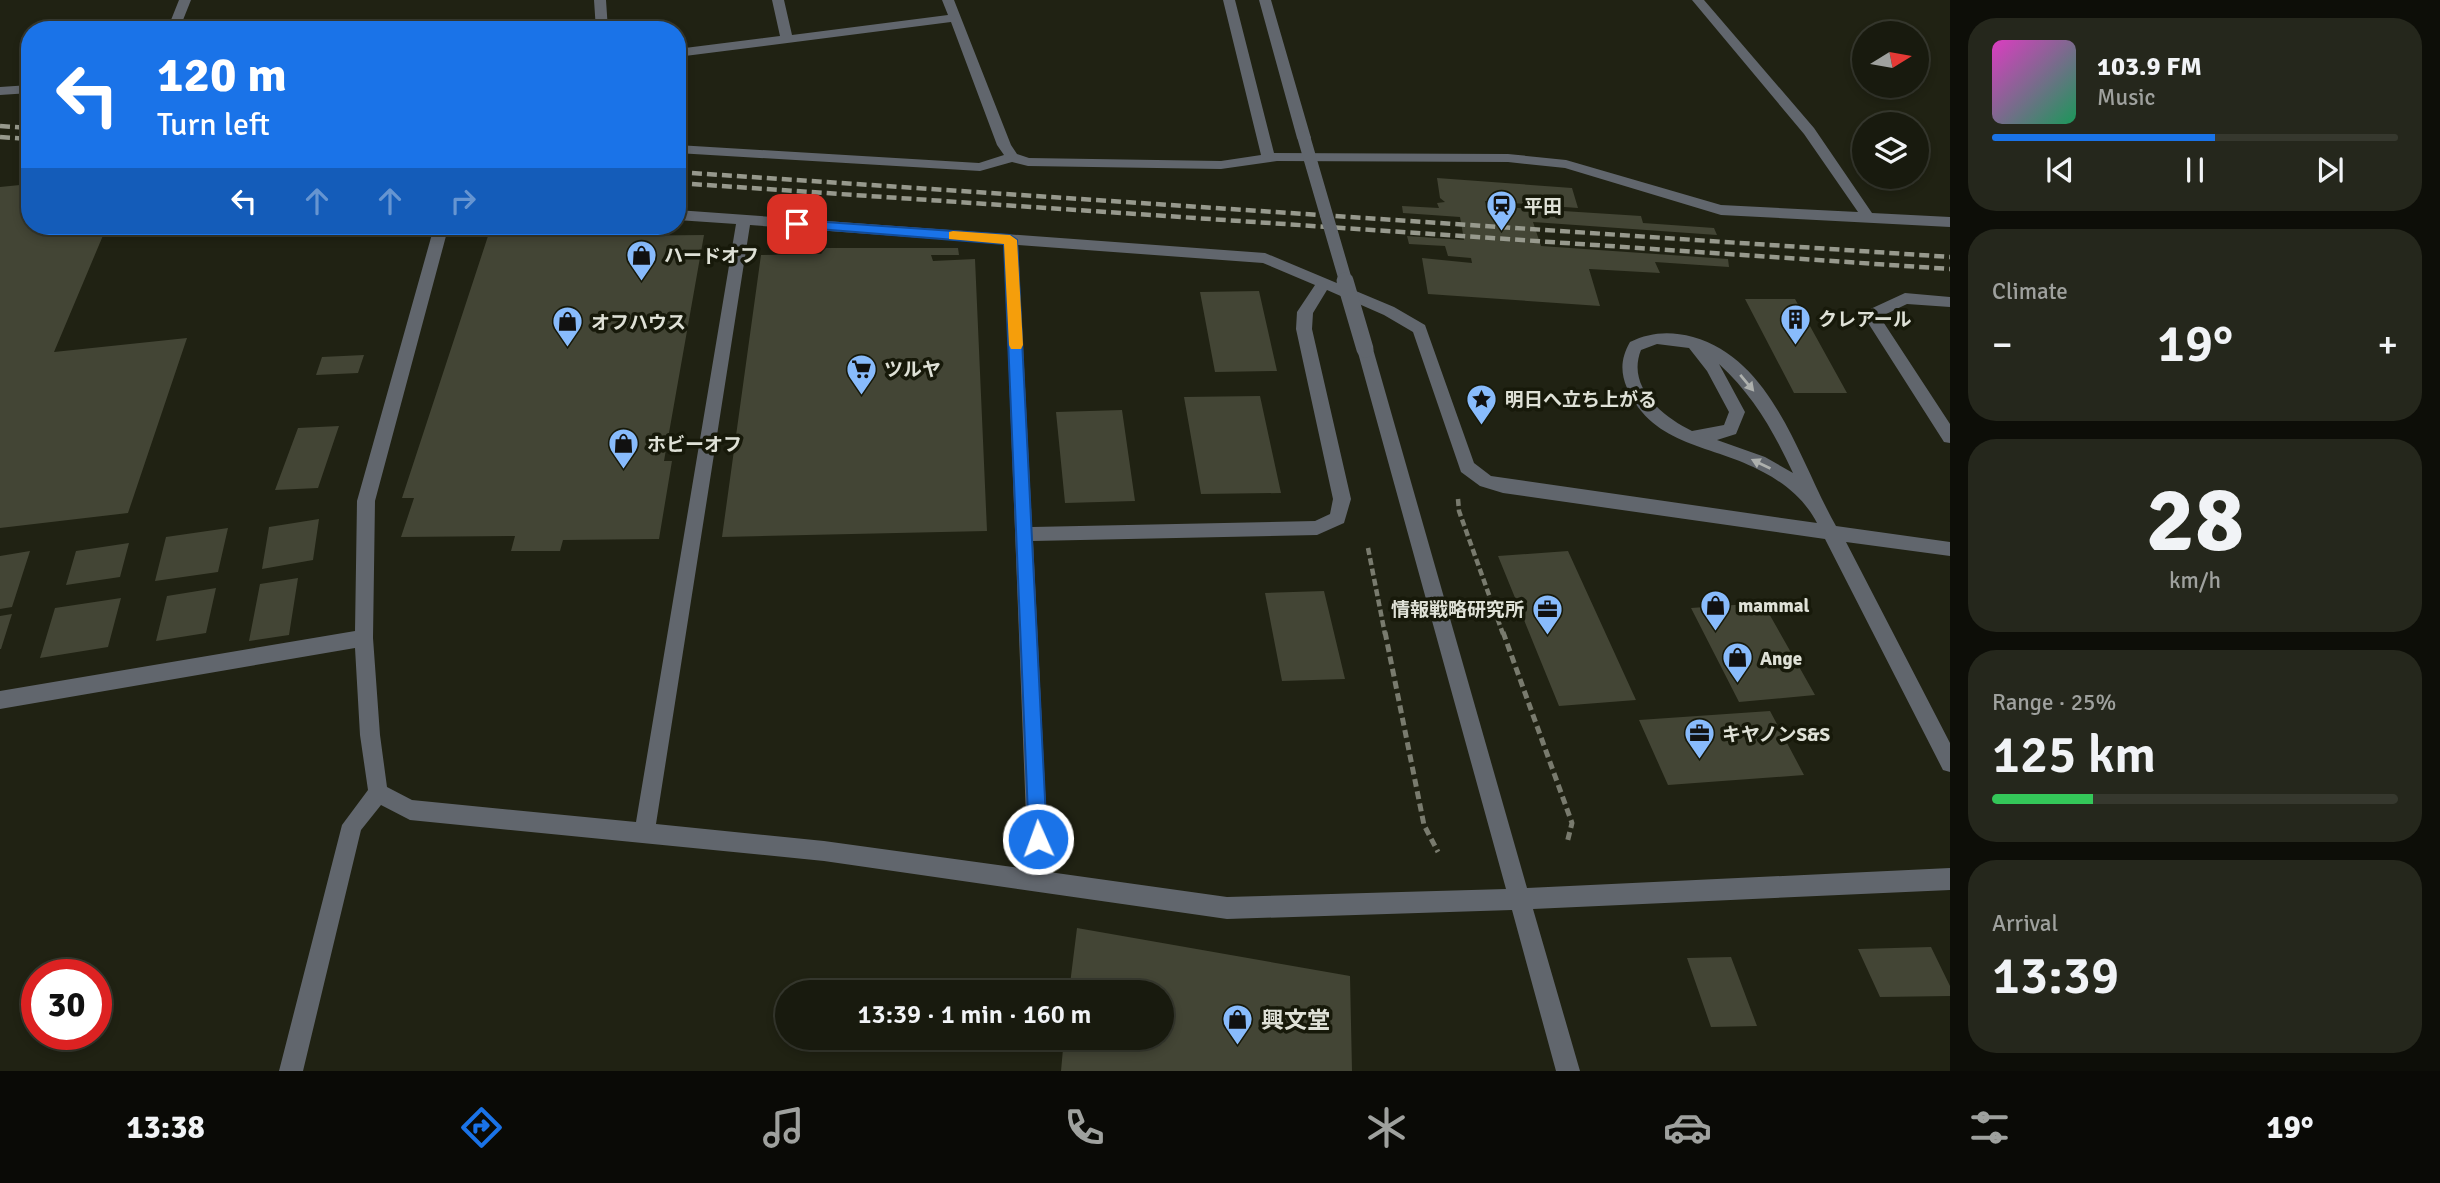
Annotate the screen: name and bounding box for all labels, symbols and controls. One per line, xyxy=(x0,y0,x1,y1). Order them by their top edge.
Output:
north arrow xyxy=(1852,21,1928,98)
map controls xyxy=(1852,21,1929,189)
text: 120 m xyxy=(157,45,287,105)
icon: left xyxy=(42,49,133,140)
text: 103.9 FM xyxy=(2097,51,2202,83)
text: Music xyxy=(2097,83,2155,112)
text: Turn left xyxy=(157,105,270,144)
button: layers xyxy=(1852,112,1929,189)
icon: previous xyxy=(2041,151,2079,189)
icon: pause xyxy=(2176,151,2214,189)
icon: next xyxy=(2311,151,2349,189)
icon: left xyxy=(225,182,263,220)
icon: ahead xyxy=(298,182,336,220)
icon: ahead xyxy=(371,182,409,220)
icon: right xyxy=(444,182,482,220)
station icon: 平田 xyxy=(1484,189,1518,233)
pin xyxy=(767,194,827,254)
place label: 平田 xyxy=(1524,195,1562,219)
icon: arrive xyxy=(778,205,816,243)
shop icon: ハードオフ xyxy=(624,238,658,282)
place label: ハードオフ xyxy=(664,244,759,268)
text: Climate xyxy=(1992,277,2068,306)
building icon: クレアール xyxy=(1778,302,1812,346)
shop icon: オフハウス xyxy=(551,305,585,349)
place label: クレアール xyxy=(1818,308,1912,332)
place label: オフハウス xyxy=(591,311,686,335)
text: 19° xyxy=(2157,312,2233,376)
text: − xyxy=(1992,321,2013,368)
text: + xyxy=(2377,321,2398,368)
supermarket icon: ツルヤ xyxy=(844,352,878,396)
place label: ツルヤ xyxy=(884,358,941,382)
one-way arrow xyxy=(1739,374,1754,392)
place icon: 明日へ立ち上がる xyxy=(1465,382,1499,426)
place label: 明日へ立ち上がる xyxy=(1505,388,1657,412)
shop icon: ホビーオフ xyxy=(607,427,641,471)
place label: ホビーオフ xyxy=(647,433,742,457)
one-way arrow xyxy=(1751,458,1771,469)
text: 28 xyxy=(2146,464,2244,577)
text: km/h xyxy=(2169,566,2221,595)
shop icon: mammal xyxy=(1698,588,1732,632)
office icon: 情報戦略研究所 xyxy=(1530,592,1564,636)
place label: mammal xyxy=(1738,594,1810,618)
place label: 情報戦略研究所 xyxy=(1391,598,1524,622)
shop icon: Ange xyxy=(1720,641,1754,685)
place label: Ange xyxy=(1760,647,1802,671)
text: Range · 25% xyxy=(1992,688,2116,717)
office icon: キヤノンS&S xyxy=(1682,717,1716,761)
place label: キヤノンS&S xyxy=(1722,723,1831,747)
text: 125 km xyxy=(1992,723,2156,787)
position arrow xyxy=(1001,802,1075,876)
text: Arrival xyxy=(1992,909,2058,938)
text: 13:39 xyxy=(1992,944,2119,1008)
speed limit sign: 30 xyxy=(21,959,112,1050)
text: 13:39 · 1 min · 160 m xyxy=(858,999,1091,1031)
shop icon: 興文堂 xyxy=(1221,1003,1255,1047)
place label: 興文堂 xyxy=(1261,1006,1330,1035)
icon: directions xyxy=(457,1103,506,1152)
icon: music xyxy=(759,1103,808,1152)
icon: phone xyxy=(1060,1103,1109,1152)
icon: climate xyxy=(1362,1103,1411,1152)
icon: car xyxy=(1663,1103,1712,1152)
icon: filters xyxy=(1965,1103,2014,1152)
text: 13:38 xyxy=(126,1108,205,1147)
text: 19° xyxy=(2266,1108,2314,1147)

